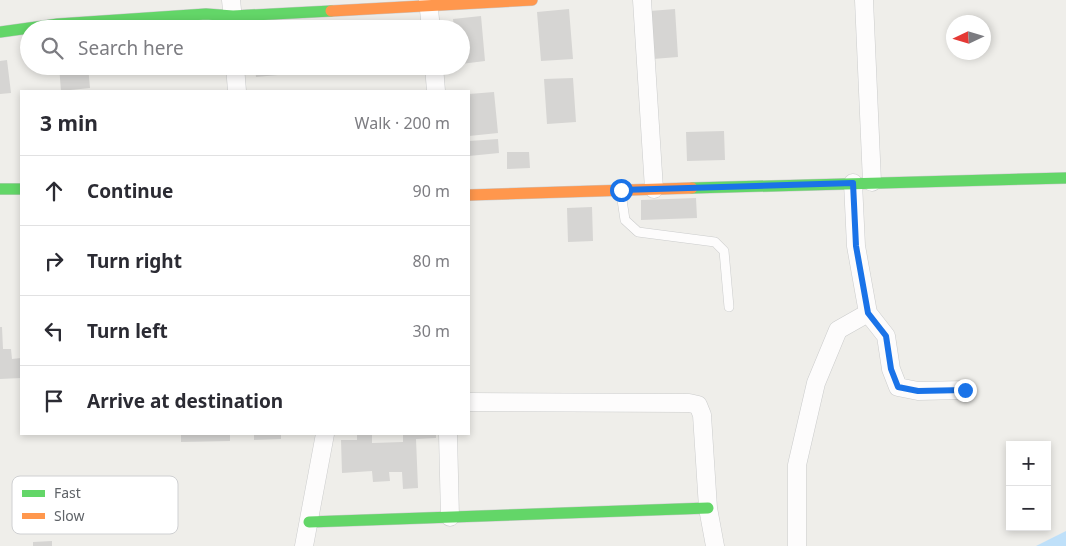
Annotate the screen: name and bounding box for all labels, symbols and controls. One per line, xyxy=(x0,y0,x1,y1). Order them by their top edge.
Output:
north arrow xyxy=(946,15,991,60)
search box xyxy=(20,20,470,75)
icon: search xyxy=(38,34,66,62)
text: Search here xyxy=(78,35,184,61)
text: 3 min xyxy=(40,109,98,137)
text: Walk · 200 m xyxy=(355,112,450,134)
icon: ahead xyxy=(40,177,68,205)
text: Continue xyxy=(87,178,173,204)
route start xyxy=(610,179,633,202)
text: 90 m xyxy=(413,180,450,202)
icon: right xyxy=(40,247,68,275)
text: Turn right xyxy=(87,248,182,274)
text: 80 m xyxy=(413,250,450,272)
icon: left xyxy=(40,317,68,345)
text: Turn left xyxy=(87,318,168,344)
text: 30 m xyxy=(413,320,450,342)
route end xyxy=(954,379,977,402)
icon: arrive xyxy=(40,387,68,415)
text: Arrive at destination xyxy=(87,388,283,414)
map controls xyxy=(1006,441,1051,531)
button: + xyxy=(1006,441,1051,486)
legend xyxy=(12,476,178,534)
text: Fast xyxy=(54,483,81,502)
button: − xyxy=(1006,486,1051,531)
text: Slow xyxy=(54,506,85,525)

